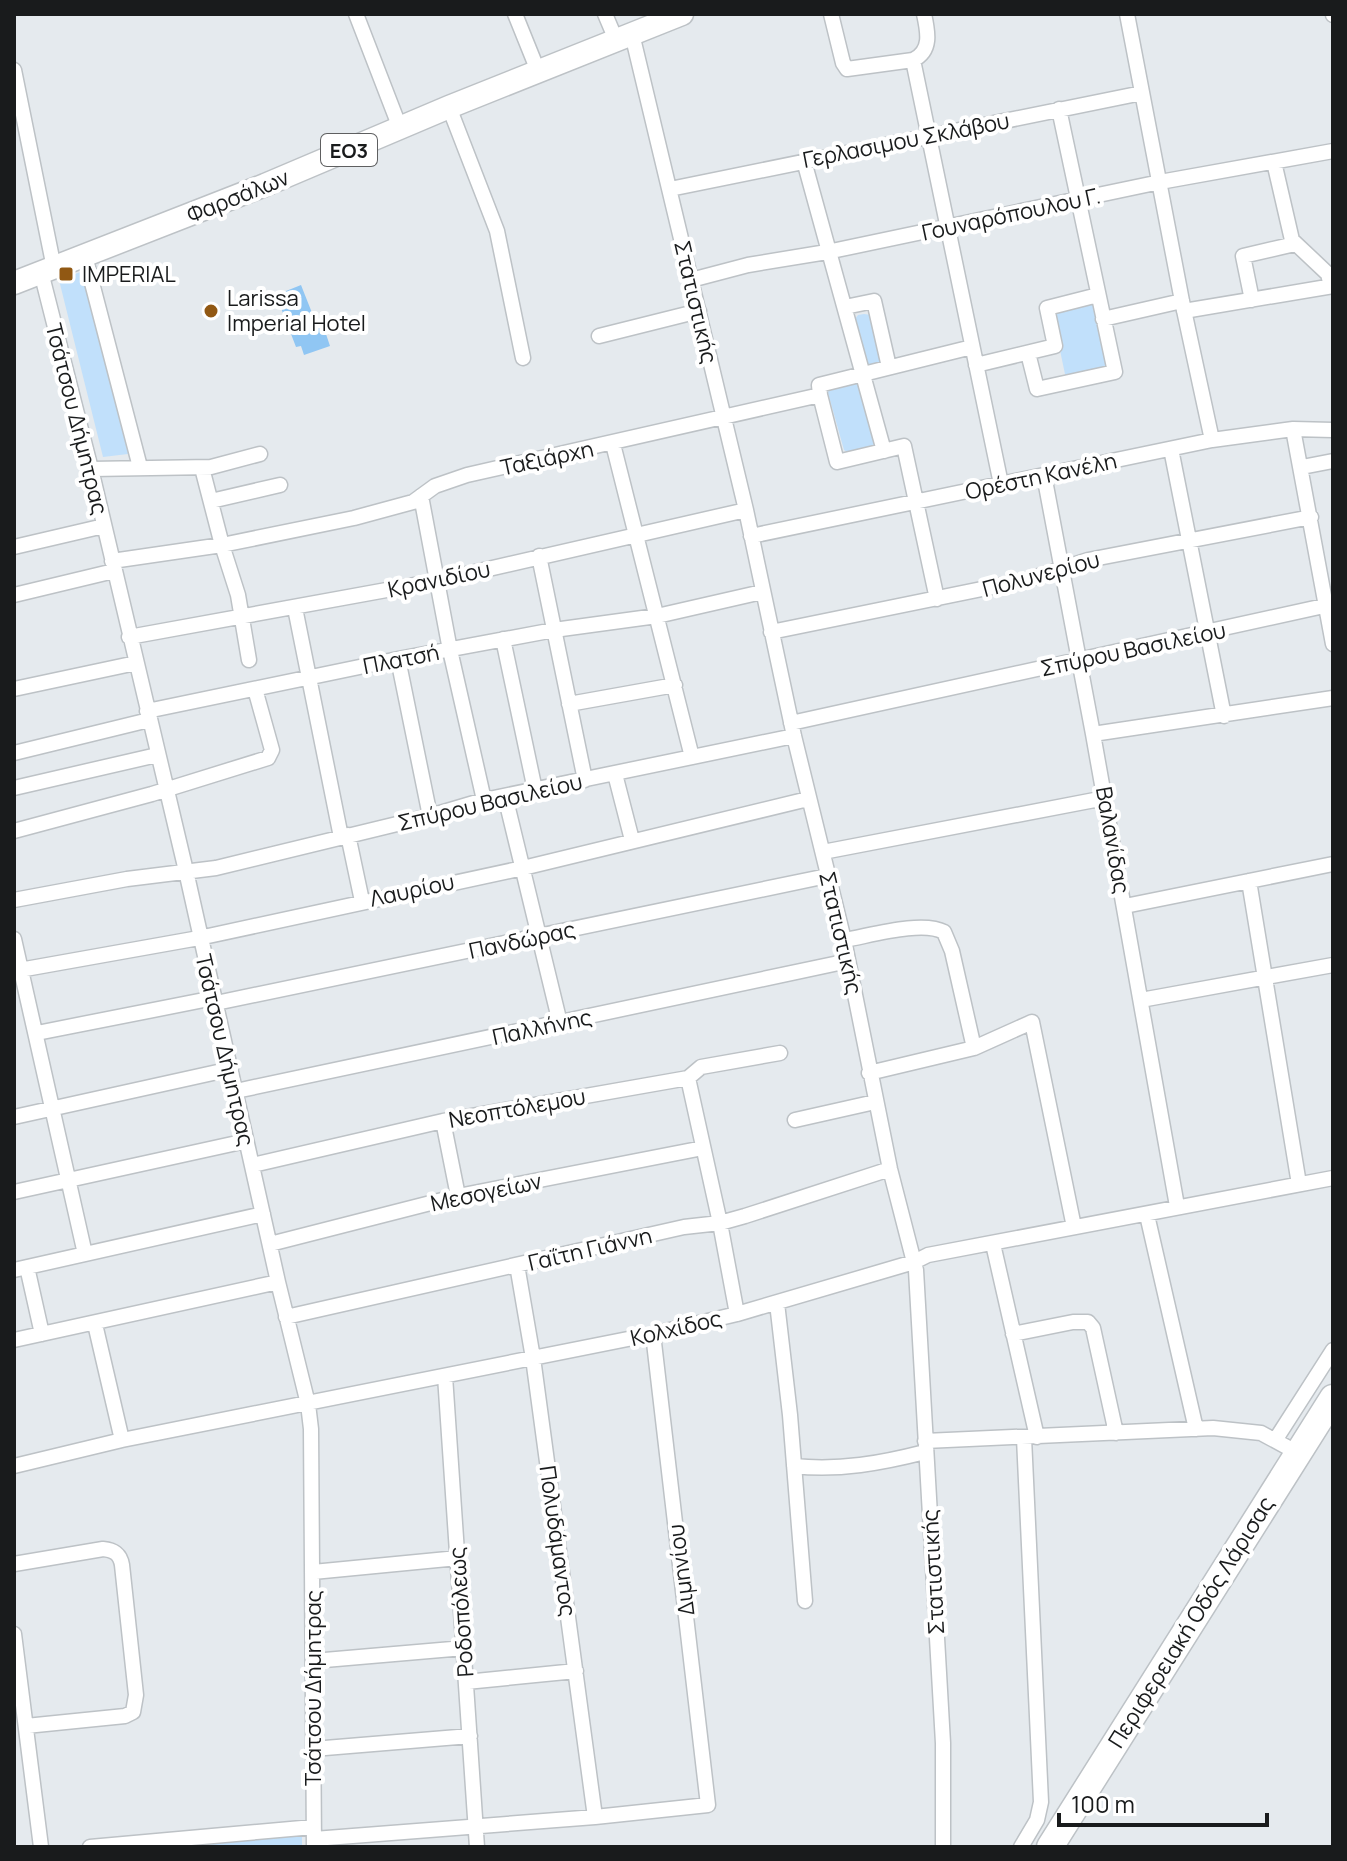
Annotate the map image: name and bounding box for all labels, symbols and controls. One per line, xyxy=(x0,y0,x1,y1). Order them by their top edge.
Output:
street label: Γερλασιμου Σκλάβου xyxy=(800,105,1012,175)
road number: ΕΟ3 xyxy=(321,134,377,166)
street label: Φαρσάλων xyxy=(182,162,294,230)
street label: Γουναρόπουλου Γ. xyxy=(919,180,1103,248)
street label: Στατιστικής xyxy=(667,238,725,366)
place label: IMPERIAL xyxy=(82,259,176,289)
marker: IMPERIAL xyxy=(57,265,75,283)
place label: Larissa Imperial Hotel xyxy=(227,283,366,338)
marker: Larissa Imperial Hotel xyxy=(202,302,220,320)
street label: Τσάτσου Δήμητρας xyxy=(39,320,115,518)
street label: Ταξιάρχη xyxy=(498,434,596,482)
street label: Ορέστη Κανέλη xyxy=(963,445,1119,507)
street label: Πολυνερίου xyxy=(979,544,1103,604)
street label: Κρανιδίου xyxy=(385,554,493,604)
street label: Σπύρου Βασιλείου xyxy=(1038,615,1228,683)
street label: Πλατσή xyxy=(360,637,442,681)
street label: Σπύρου Βασιλείου xyxy=(395,766,585,838)
street label: Βαλανίδας xyxy=(1089,784,1137,896)
street label: Λαυρίου xyxy=(367,866,457,914)
street label: Στατιστικής xyxy=(812,869,870,997)
street label: Πανδώρας xyxy=(466,914,578,966)
street label: Τσάτσου Δήμητρας xyxy=(188,951,262,1149)
street label: Παλλήνης xyxy=(489,1002,595,1052)
street label: Νεοπτόλεμου xyxy=(446,1081,588,1135)
street label: Μεσογείων xyxy=(428,1166,544,1218)
street label: Γαΐτη Γιάννη xyxy=(525,1220,655,1278)
street label: Κολχίδος xyxy=(627,1303,725,1353)
street label: Πολυδάμαντος xyxy=(533,1464,583,1618)
street label: Περιφερειακή Οδός Λάρισας xyxy=(1101,1490,1281,1754)
street label: Στατιστικής xyxy=(915,1509,951,1635)
street label: Διμηνίου xyxy=(660,1522,702,1618)
street label: Ροδοπόλεως xyxy=(441,1546,481,1678)
street label: Τσάτσου Δήμητρας xyxy=(298,1590,328,1786)
scale bar xyxy=(1059,1777,1267,1827)
text: 100 m xyxy=(1071,1787,1135,1820)

